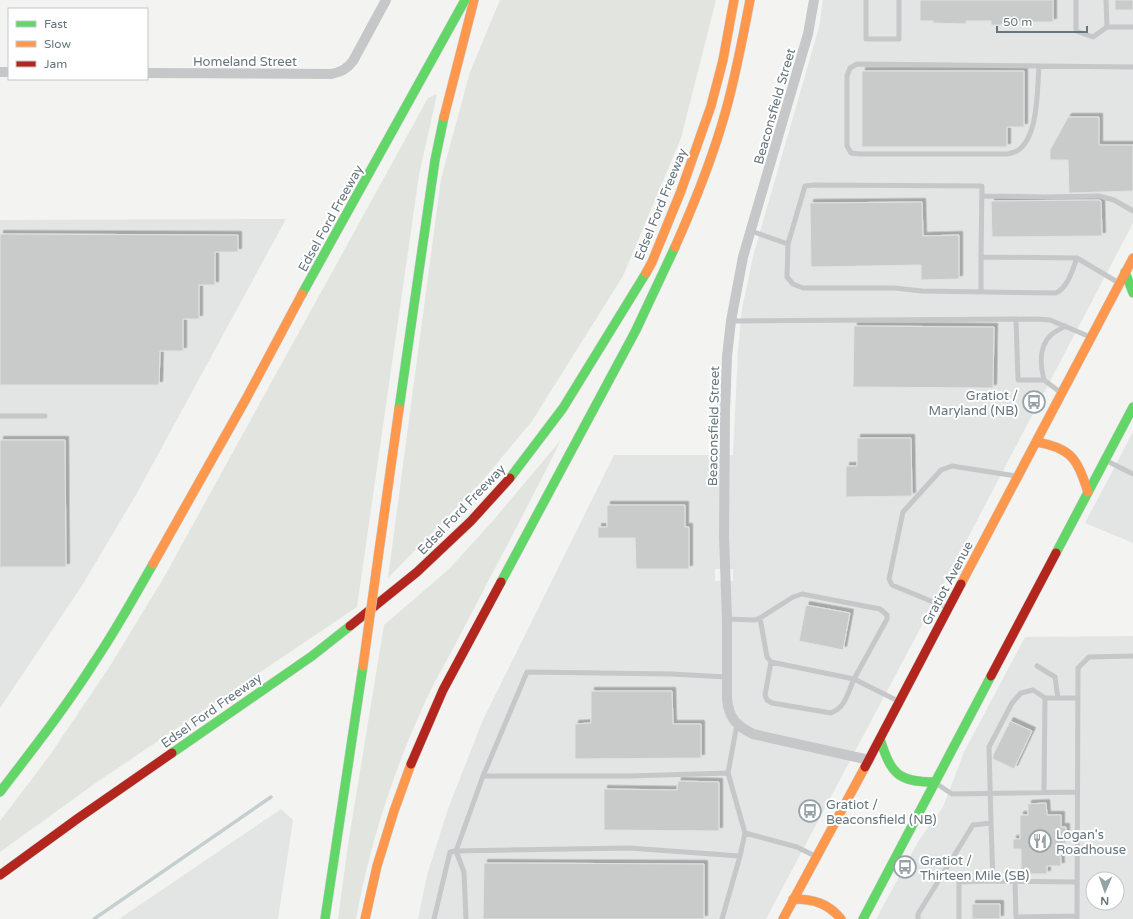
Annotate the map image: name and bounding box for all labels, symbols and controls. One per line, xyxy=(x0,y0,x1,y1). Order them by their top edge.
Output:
legend xyxy=(8,8,148,80)
scale bar xyxy=(997,8,1087,34)
text: 50 m xyxy=(1003,15,1032,29)
text: Fast xyxy=(44,17,68,31)
text: Slow xyxy=(44,37,71,51)
street label: Beaconsfield Street xyxy=(751,46,799,166)
street label: Homeland Street xyxy=(193,54,297,70)
text: Jam xyxy=(44,57,67,71)
street label: Edsel Ford Freeway xyxy=(631,146,691,263)
street label: Edsel Ford Freeway xyxy=(295,162,367,275)
street label: Beaconsfield Street xyxy=(705,366,723,486)
place label: Gratiot / Maryland (NB) xyxy=(929,388,1018,419)
bus stop icon: Gratiot / Maryland (NB) xyxy=(1021,389,1047,415)
street label: Edsel Ford Freeway xyxy=(414,461,509,558)
street label: Gratiot Avenue xyxy=(919,539,977,628)
street label: Edsel Ford Freeway xyxy=(158,670,265,752)
place label: Gratiot / Beaconsfield (NB) xyxy=(826,797,937,828)
bus stop icon: Gratiot / Beaconsfield (NB) xyxy=(797,798,823,824)
place label: Logan's Roadhouse xyxy=(1056,827,1126,858)
restaurant icon: Logan's Roadhouse xyxy=(1027,828,1053,854)
place label: Gratiot / Thirteen Mile (SB) xyxy=(920,853,1029,884)
bus stop icon: Gratiot / Thirteen Mile (SB) xyxy=(892,854,918,880)
north arrow xyxy=(1085,871,1125,911)
text: N xyxy=(1100,894,1109,907)

